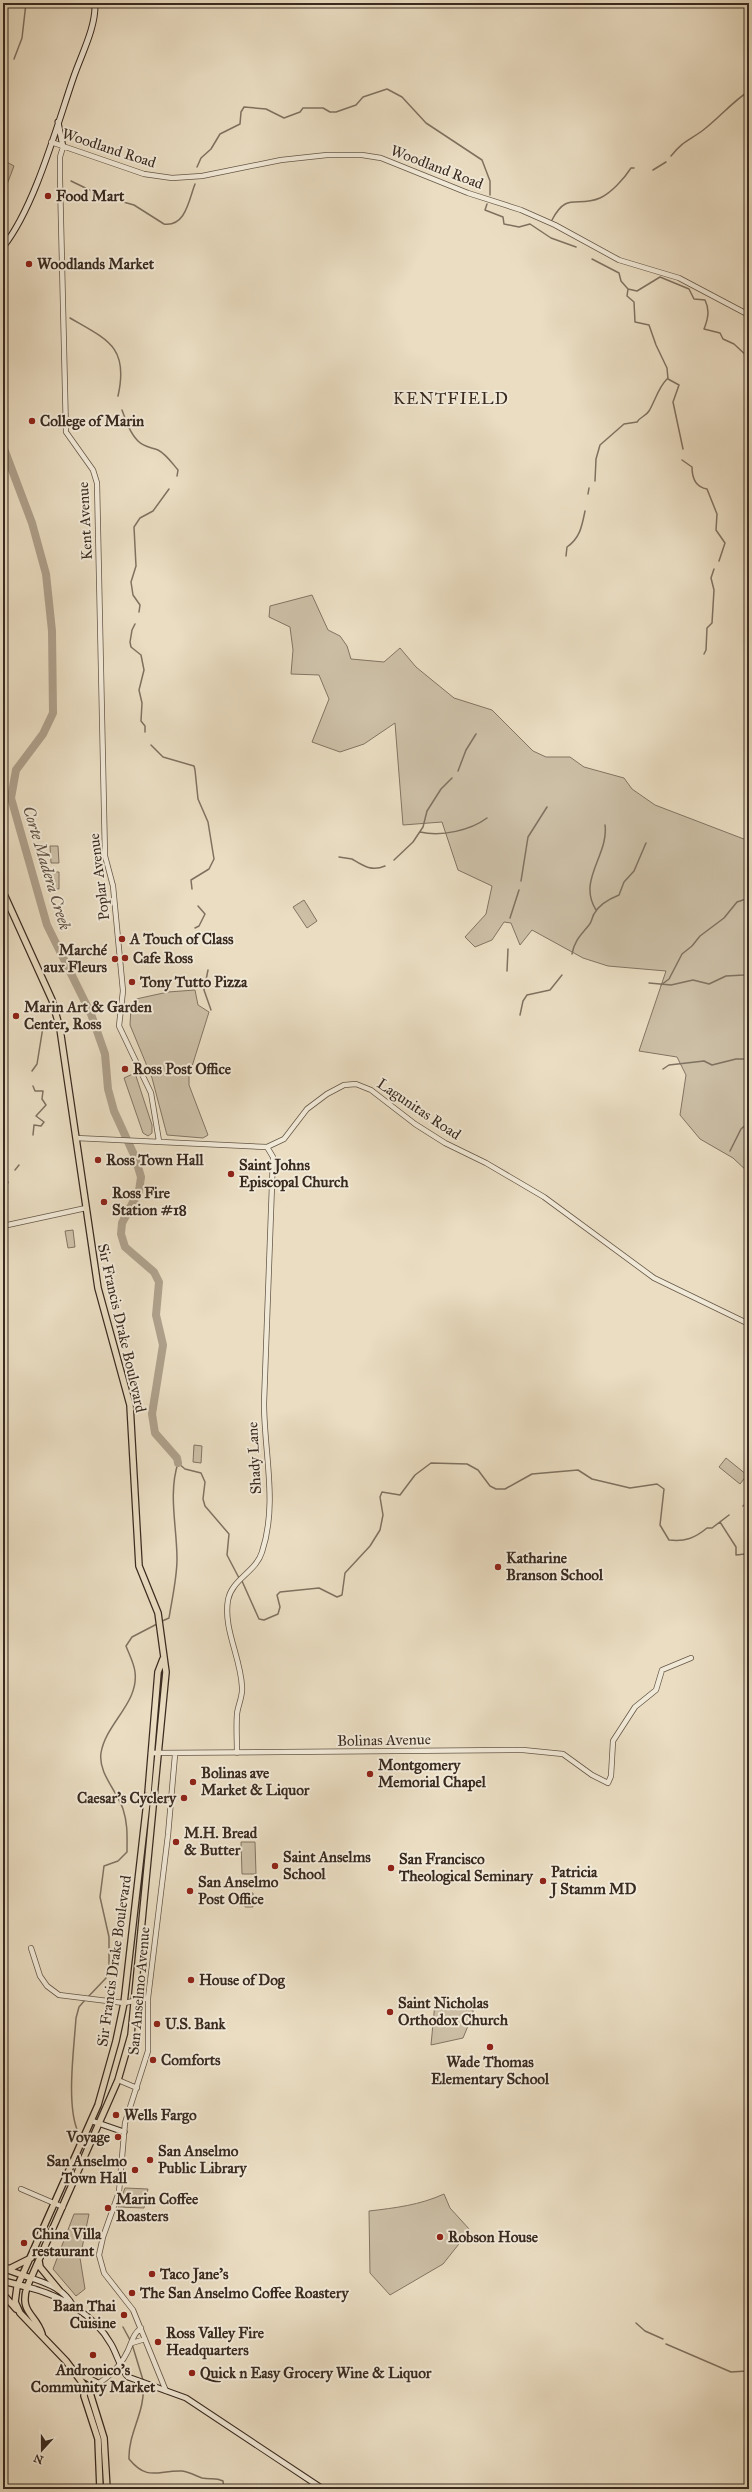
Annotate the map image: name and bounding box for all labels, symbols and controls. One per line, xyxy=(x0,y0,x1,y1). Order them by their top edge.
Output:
street label: Woodland Road xyxy=(60,124,159,172)
street label: Woodland Road xyxy=(388,141,486,193)
place label: Food Mart xyxy=(56,187,125,205)
marker: Food Mart xyxy=(43,191,53,201)
place label: Woodlands Market xyxy=(37,255,155,273)
marker: Woodlands Market xyxy=(24,259,34,269)
district label: KENTFIELD xyxy=(393,388,509,409)
place label: College of Marin xyxy=(40,412,145,431)
marker: College of Marin xyxy=(27,416,37,426)
street label: Kent Avenue xyxy=(74,481,96,561)
water label: Corte Madera Creek xyxy=(19,804,75,932)
street label: Poplar Avenue xyxy=(85,832,113,922)
place label: A Touch of Class xyxy=(129,930,234,948)
marker: A Touch of Class xyxy=(117,934,127,944)
place label: Marché aux Fleurs xyxy=(44,941,108,976)
place label: Cafe Ross xyxy=(133,949,194,967)
marker: Cafe Ross xyxy=(120,953,130,963)
marker: Marché aux Fleurs xyxy=(110,954,120,964)
place label: Tony Tutto Pizza xyxy=(139,973,248,992)
marker: Tony Tutto Pizza xyxy=(127,977,137,987)
place label: Marin Art & Garden Center, Ross xyxy=(24,998,153,1033)
marker: Marin Art & Garden Center, Ross xyxy=(11,1011,21,1021)
place label: Ross Post Office xyxy=(133,1060,232,1078)
marker: Ross Post Office xyxy=(120,1064,130,1074)
street label: Lagunitas Road xyxy=(374,1074,465,1144)
place label: Ross Town Hall xyxy=(106,1151,204,1169)
marker: Ross Town Hall xyxy=(93,1155,103,1165)
place label: Saint Johns Episcopal Church xyxy=(239,1156,349,1192)
marker: Saint Johns Episcopal Church xyxy=(226,1169,236,1179)
place label: Ross Fire Station #18 xyxy=(112,1184,187,1219)
marker: Ross Fire Station #18 xyxy=(99,1197,109,1207)
street label: Sir Francis Drake Boulevard xyxy=(94,1242,150,1415)
street label: Shady Lane xyxy=(243,1421,265,1495)
place label: Katharine Branson School xyxy=(506,1549,604,1584)
marker: Katharine Branson School xyxy=(493,1562,503,1572)
street label: Bolinas Avenue xyxy=(337,1730,431,1750)
place label: Montgomery Memorial Chapel xyxy=(378,1756,487,1792)
place label: Bolinas ave Market & Liquor xyxy=(201,1764,310,1800)
marker: Montgomery Memorial Chapel xyxy=(365,1769,375,1779)
marker: Bolinas ave Market & Liquor xyxy=(188,1777,198,1787)
place label: Caesar's Cyclery xyxy=(77,1789,177,1808)
marker: Caesar's Cyclery xyxy=(179,1793,189,1803)
place label: M.H. Bread & Butter xyxy=(184,1824,258,1859)
marker: M.H. Bread & Butter xyxy=(171,1837,181,1847)
place label: Saint Anselms School xyxy=(283,1848,371,1883)
place label: San Francisco Theological Seminary xyxy=(398,1850,534,1886)
marker: Saint Anselms School xyxy=(270,1861,280,1871)
marker: San Francisco Theological Seminary xyxy=(386,1863,396,1873)
place label: Patricia J Stamm MD xyxy=(549,1863,636,1899)
place label: San Anselmo Post Office xyxy=(198,1873,279,1908)
street label: Sir Francis Drake Boulevard xyxy=(93,1874,135,2048)
marker: Patricia J Stamm MD xyxy=(538,1876,548,1886)
marker: San Anselmo Post Office xyxy=(185,1886,195,1896)
street label: San Anselmo Avenue xyxy=(124,1926,154,2056)
place label: House of Dog xyxy=(199,1971,286,1990)
marker: House of Dog xyxy=(186,1975,196,1985)
place label: Saint Nicholas Orthodox Church xyxy=(398,1994,509,2029)
marker: Saint Nicholas Orthodox Church xyxy=(385,2007,395,2017)
place label: U.S. Bank xyxy=(165,2015,227,2033)
marker: U.S. Bank xyxy=(152,2019,162,2029)
marker: Wade Thomas Elementary School xyxy=(485,2042,495,2052)
place label: Comforts xyxy=(161,2051,221,2069)
place label: Wade Thomas Elementary School xyxy=(431,2053,550,2089)
marker: Comforts xyxy=(148,2055,158,2065)
place label: Wells Fargo xyxy=(124,2106,197,2125)
marker: Wells Fargo xyxy=(111,2110,121,2120)
place label: Voyage xyxy=(66,2128,111,2147)
marker: Voyage xyxy=(113,2132,123,2142)
place label: San Anselmo Public Library xyxy=(158,2142,247,2178)
place label: San Anselmo Town Hall xyxy=(46,2152,128,2187)
marker: San Anselmo Public Library xyxy=(145,2155,155,2165)
marker: San Anselmo Town Hall xyxy=(130,2165,140,2175)
place label: Marin Coffee Roasters xyxy=(116,2190,199,2225)
marker: Marin Coffee Roasters xyxy=(103,2203,113,2213)
place label: China Villa restaurant xyxy=(31,2225,102,2260)
place label: Robson House xyxy=(448,2228,539,2246)
marker: Robson House xyxy=(435,2232,445,2242)
marker: China Villa restaurant xyxy=(19,2238,29,2248)
place label: Taco Jane's xyxy=(159,2265,229,2284)
marker: Taco Jane's xyxy=(147,2269,157,2279)
place label: The San Anselmo Coffee Roastery xyxy=(139,2284,349,2303)
marker: The San Anselmo Coffee Roastery xyxy=(127,2288,137,2298)
place label: Baan Thai Cuisine xyxy=(53,2297,117,2332)
marker: Baan Thai Cuisine xyxy=(119,2310,129,2320)
place label: Ross Valley Fire Headquarters xyxy=(166,2324,265,2360)
marker: Ross Valley Fire Headquarters xyxy=(153,2337,163,2347)
marker: Andronico's Community Market xyxy=(88,2350,98,2360)
place label: Andronico's Community Market xyxy=(31,2361,156,2397)
place label: Quick n Easy Grocery Wine & Liquor xyxy=(200,2364,432,2383)
marker: Quick n Easy Grocery Wine & Liquor xyxy=(187,2368,197,2378)
north arrow xyxy=(22,2430,62,2470)
text: N xyxy=(31,2451,45,2467)

